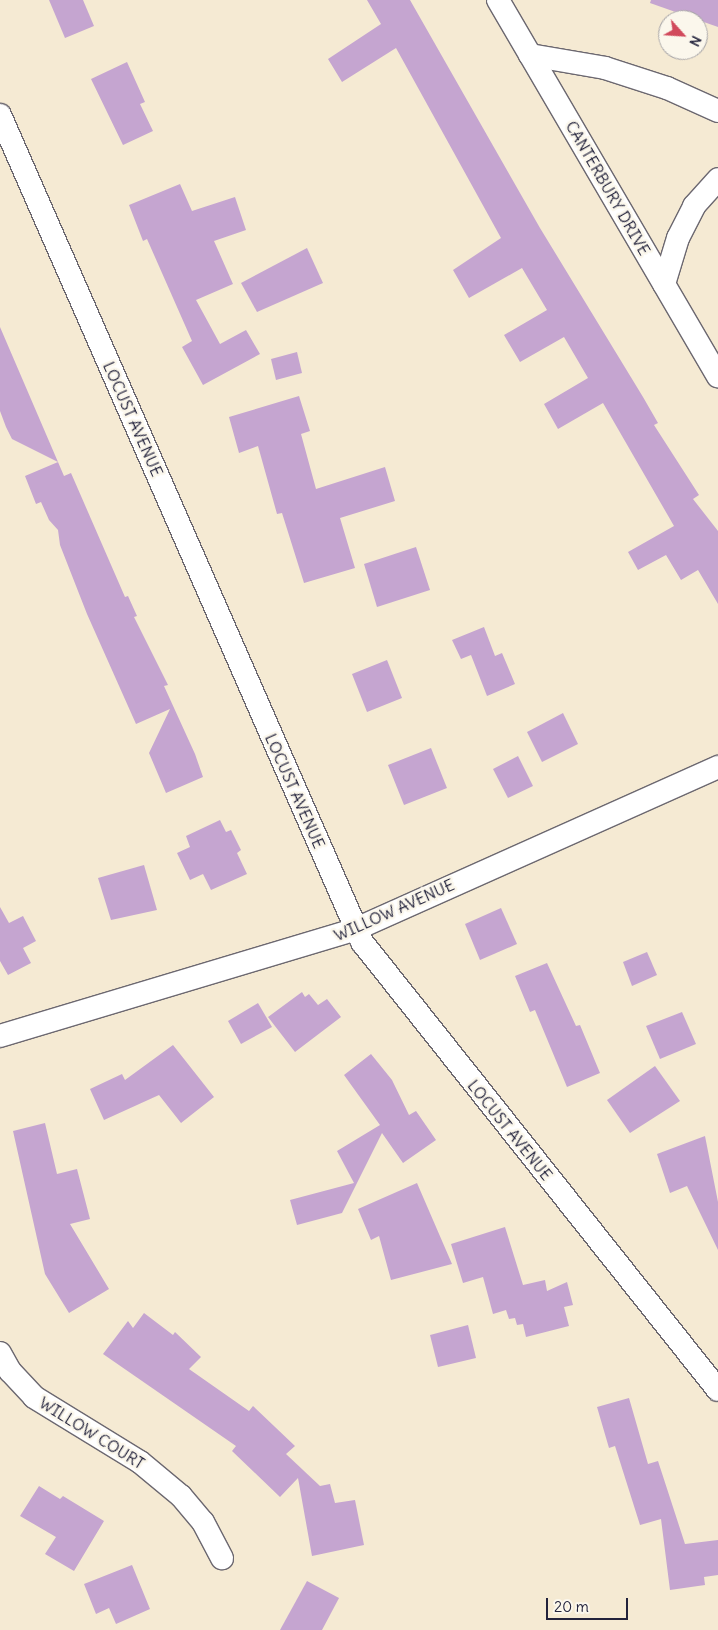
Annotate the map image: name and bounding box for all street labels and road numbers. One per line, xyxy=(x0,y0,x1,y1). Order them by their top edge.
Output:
street label: CANTERBURY DRIVE xyxy=(562,117,654,259)
street label: LOCUST AVENUE xyxy=(99,359,167,479)
street label: LOCUST AVENUE xyxy=(261,731,329,851)
street label: WILLOW AVENUE xyxy=(331,875,457,945)
street label: LOCUST AVENUE xyxy=(464,1076,556,1184)
street label: WILLOW COURT xyxy=(36,1393,148,1473)

